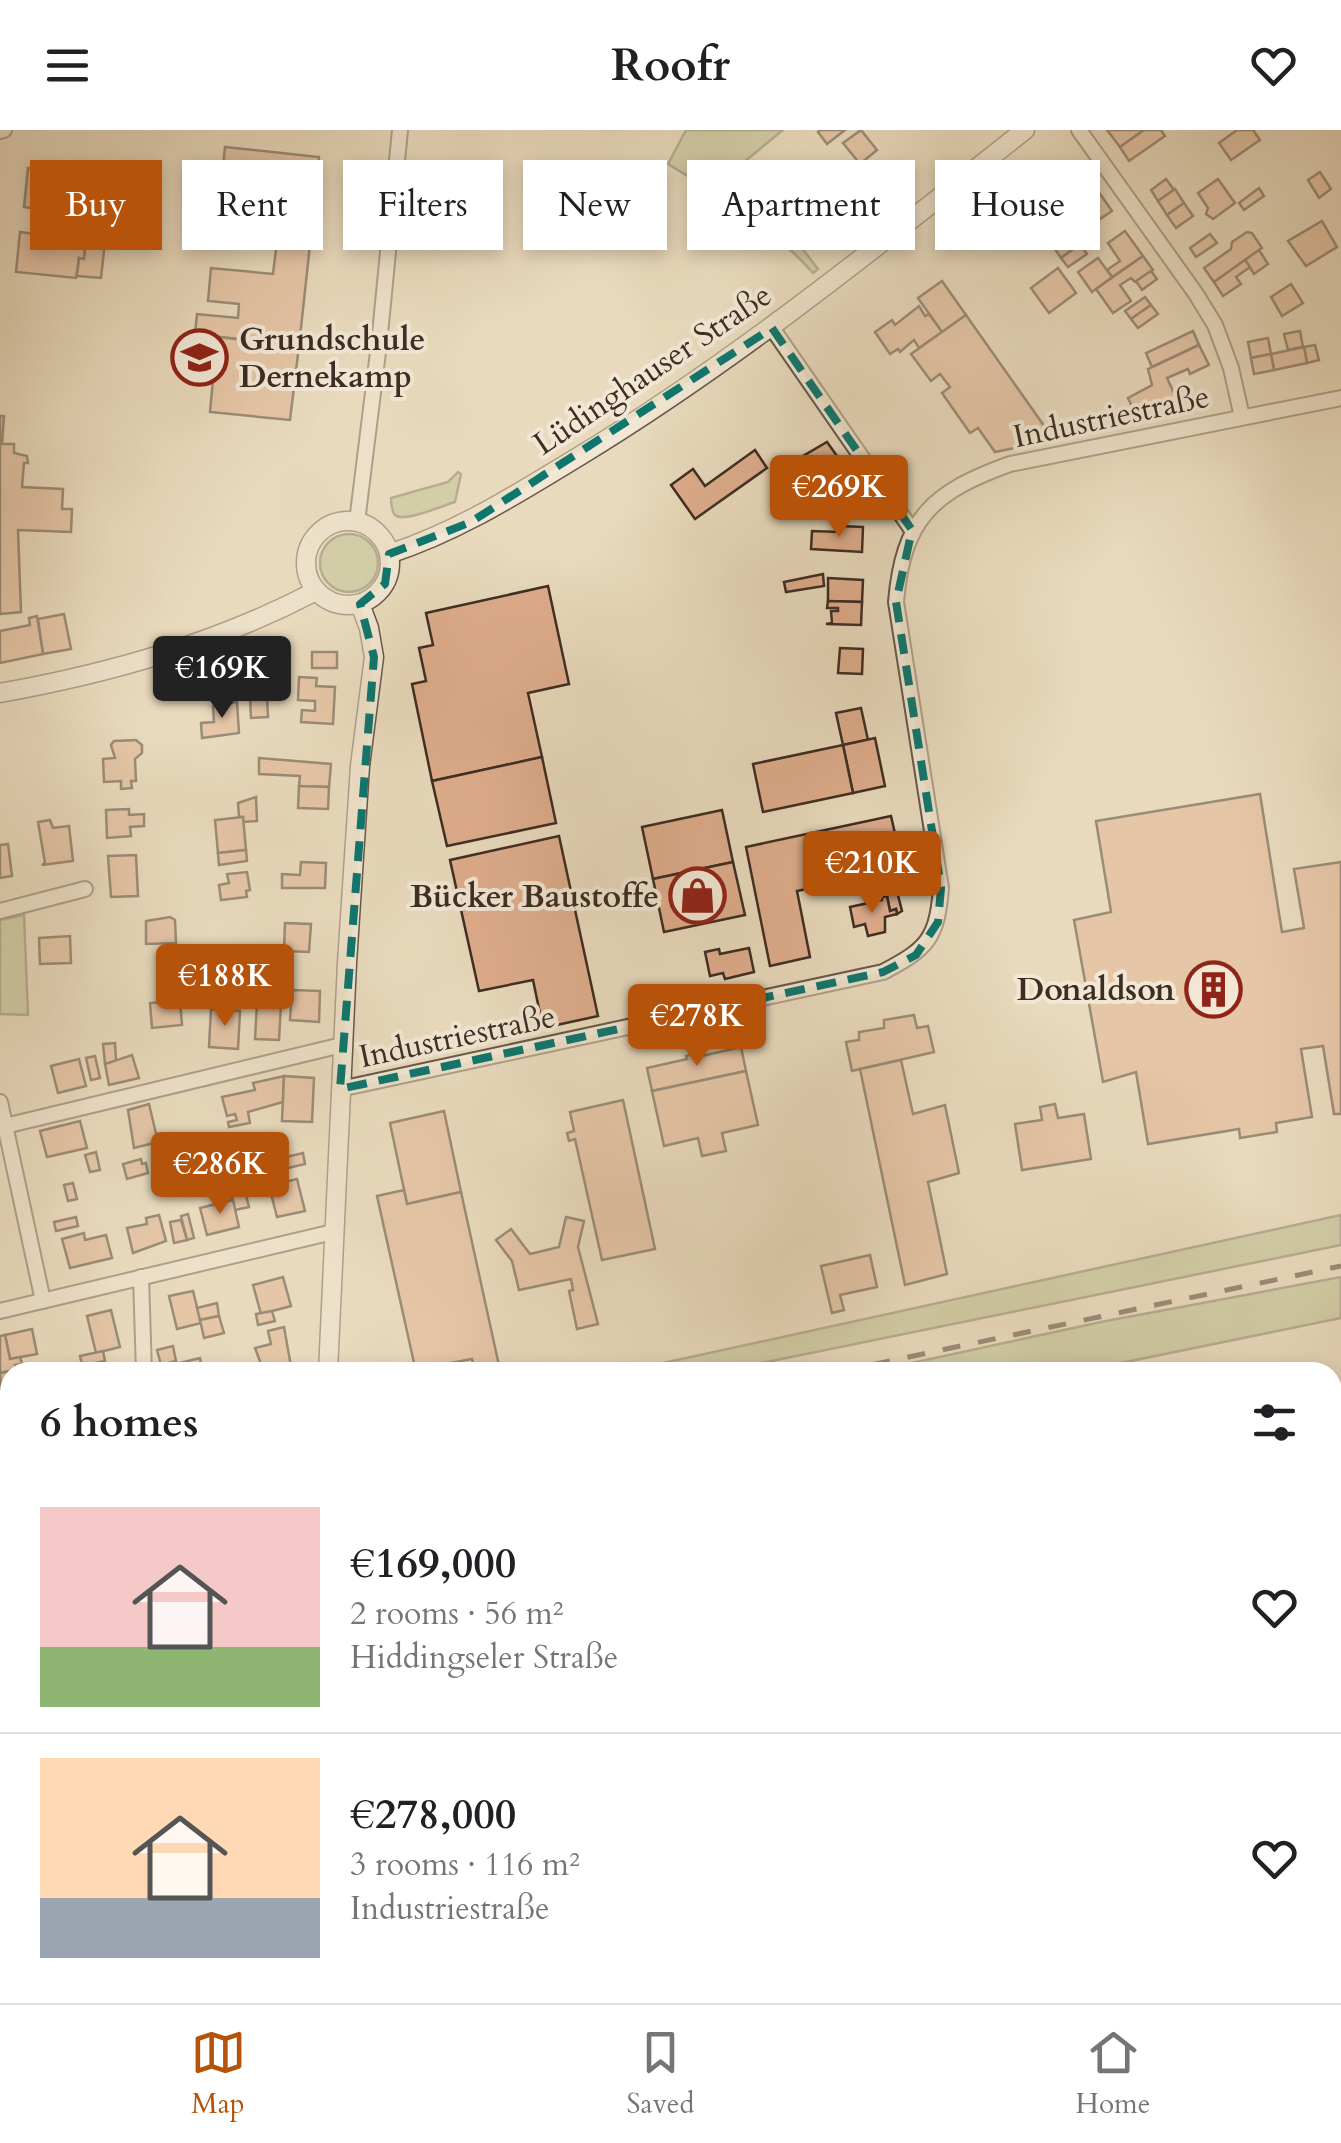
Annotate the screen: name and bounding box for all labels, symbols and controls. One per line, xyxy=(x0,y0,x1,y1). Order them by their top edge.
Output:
text: Roofr xyxy=(611,35,730,96)
icon: menu xyxy=(40,38,95,93)
icon: heart xyxy=(1246,38,1301,93)
chip: Buy xyxy=(30,160,162,250)
chip: Rent xyxy=(182,160,323,250)
chip: Filters xyxy=(343,160,503,250)
chip: New xyxy=(523,160,667,250)
chip: Apartment xyxy=(687,160,915,250)
chip: House xyxy=(935,160,1100,250)
street label: Lüdinghauser Straße xyxy=(525,274,780,466)
place label: Grundschule Dernekamp xyxy=(239,318,425,399)
school or university icon: Grundschule Dernekamp xyxy=(170,327,230,387)
street label: Industriestraße xyxy=(1009,375,1213,459)
pin: €269K xyxy=(769,455,909,540)
text: €269K xyxy=(792,465,886,509)
pin: €169K xyxy=(152,636,292,721)
text: €169K xyxy=(175,646,269,690)
pin: €210K xyxy=(802,831,942,916)
text: €210K xyxy=(825,841,919,885)
shop icon: Bücker Baustoffe xyxy=(668,866,728,926)
place label: Bücker Baustoffe xyxy=(410,875,659,919)
pin: €188K xyxy=(155,944,295,1029)
text: €188K xyxy=(178,954,272,998)
building icon: Donaldson xyxy=(1184,959,1244,1019)
place label: Donaldson xyxy=(1017,968,1175,1012)
pin: €278K xyxy=(627,984,767,1069)
text: €278K xyxy=(650,994,744,1038)
street label: Industriestraße xyxy=(355,995,559,1079)
pin: €286K xyxy=(150,1132,290,1217)
text: €286K xyxy=(173,1142,267,1186)
text: 6 homes xyxy=(40,1394,198,1451)
icon: filters xyxy=(1247,1395,1302,1450)
text: €169,000 xyxy=(350,1535,516,1592)
icon: home xyxy=(120,1547,240,1667)
icon: heart xyxy=(1247,1580,1302,1635)
text: 2 rooms · 56 m² xyxy=(350,1592,563,1636)
text: Hiddingseler Straße xyxy=(350,1636,618,1680)
text: €278,000 xyxy=(350,1786,516,1843)
icon: home xyxy=(120,1798,240,1918)
icon: heart xyxy=(1247,1831,1302,1886)
text: 3 rooms · 116 m² xyxy=(350,1843,580,1887)
text: Industriestraße xyxy=(350,1887,550,1931)
tab: Map xyxy=(191,2025,246,2123)
tab: Saved xyxy=(627,2025,694,2123)
tab: Home xyxy=(1076,2025,1150,2123)

